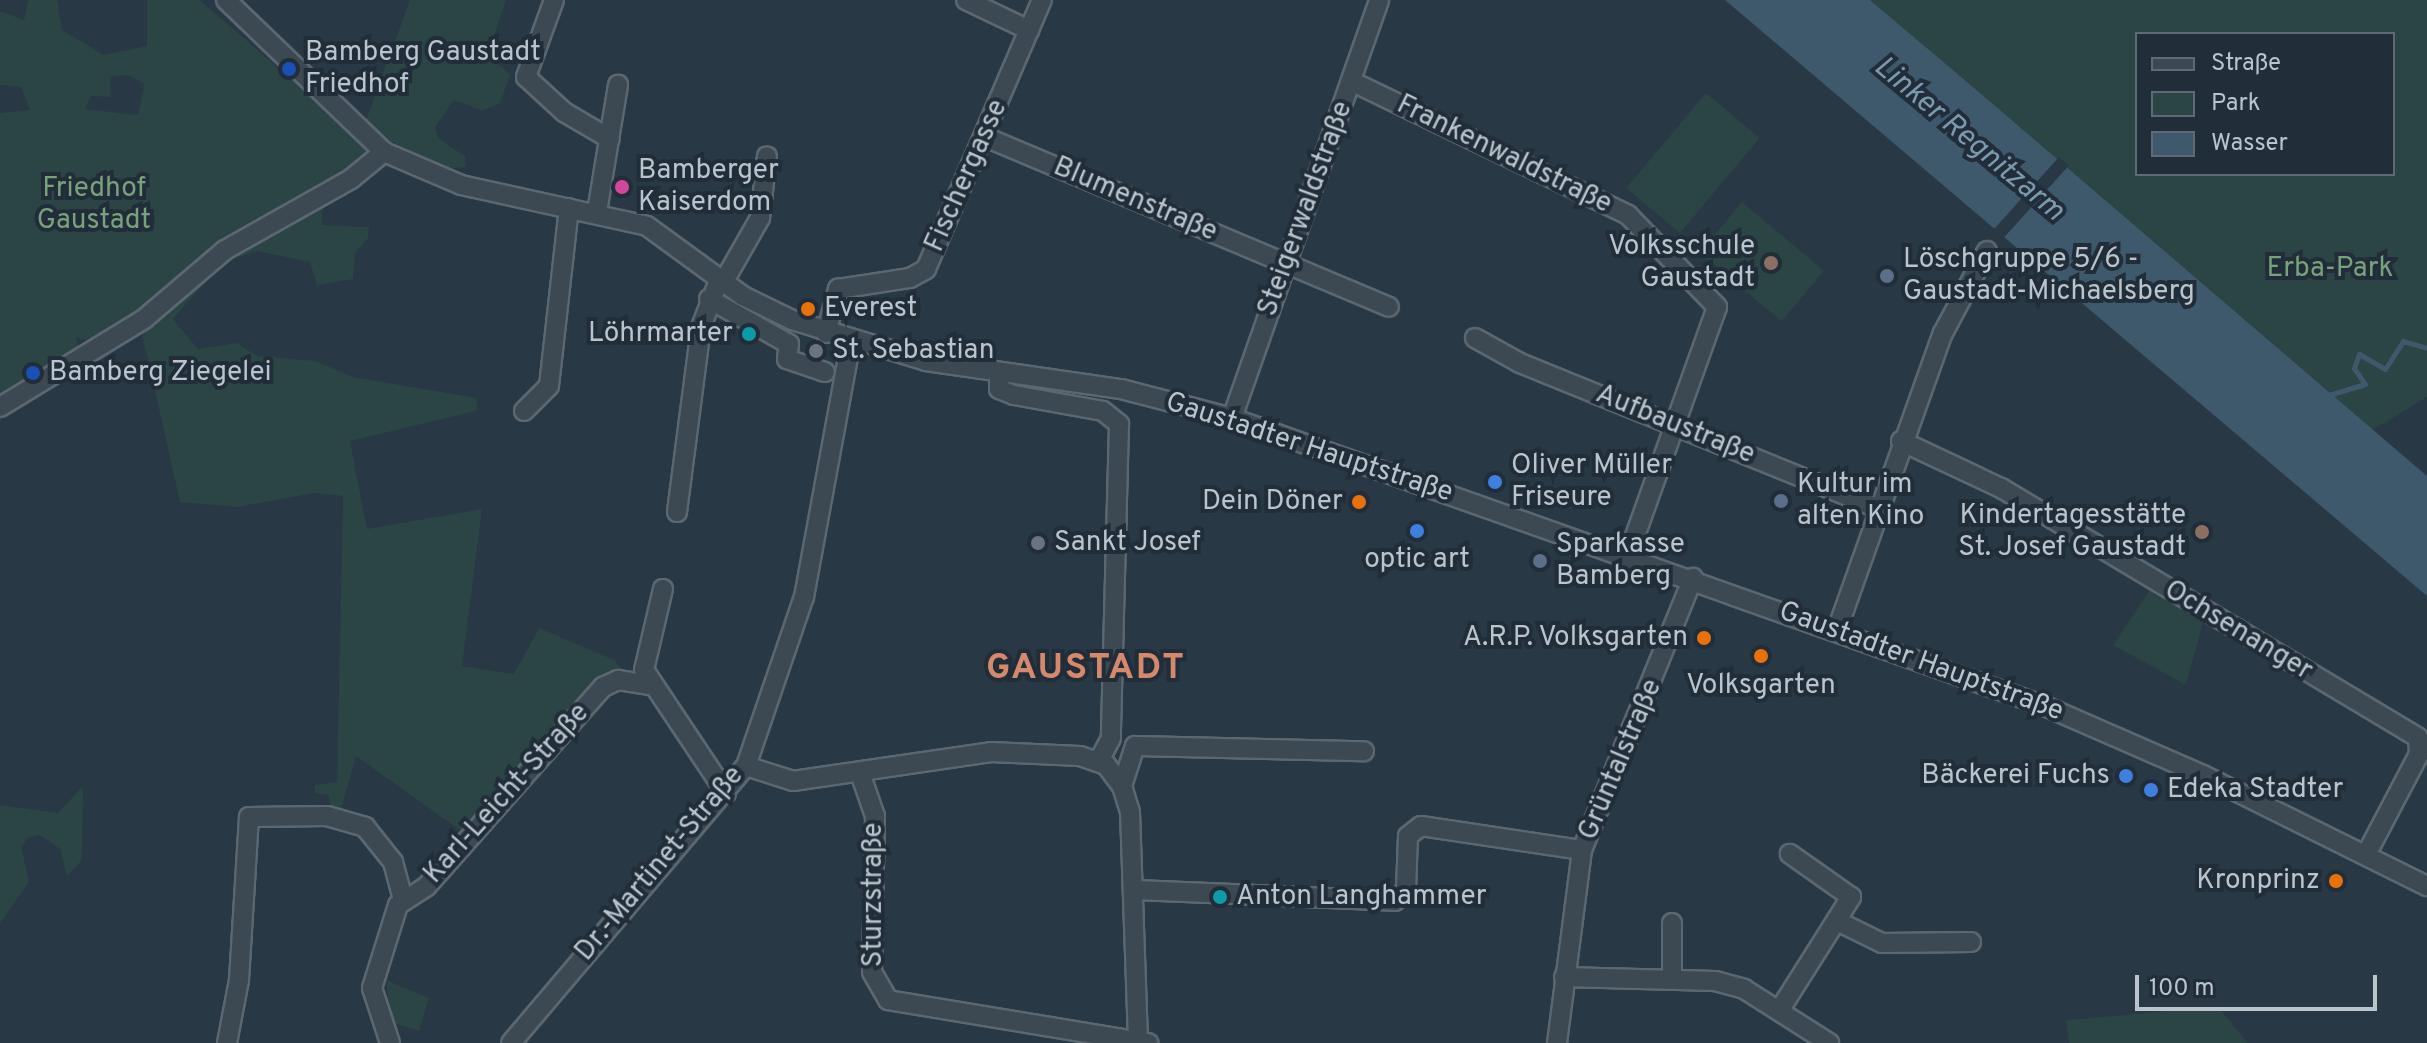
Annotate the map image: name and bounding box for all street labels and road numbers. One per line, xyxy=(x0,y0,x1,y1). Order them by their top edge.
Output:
street label: Frankenwaldstraße xyxy=(1391,88,1617,222)
street label: Fischergasse xyxy=(918,95,1016,257)
street label: Steigerwaldstraße xyxy=(1252,97,1360,321)
street label: Blumenstraße xyxy=(1048,150,1222,250)
street label: Aufbaustraße xyxy=(1591,378,1759,472)
street label: Gaustadter Hauptstraße xyxy=(1161,386,1457,510)
street label: Ochsenanger xyxy=(2158,574,2318,688)
street label: Gaustadter Hauptstraße xyxy=(1774,595,2068,729)
street label: Grüntalstraße xyxy=(1572,674,1670,846)
street label: Karl-Leicht-Straße xyxy=(417,697,597,891)
street label: Dr.-Martinet-Straße xyxy=(569,760,751,968)
street label: Sturzstraße xyxy=(857,823,891,967)

